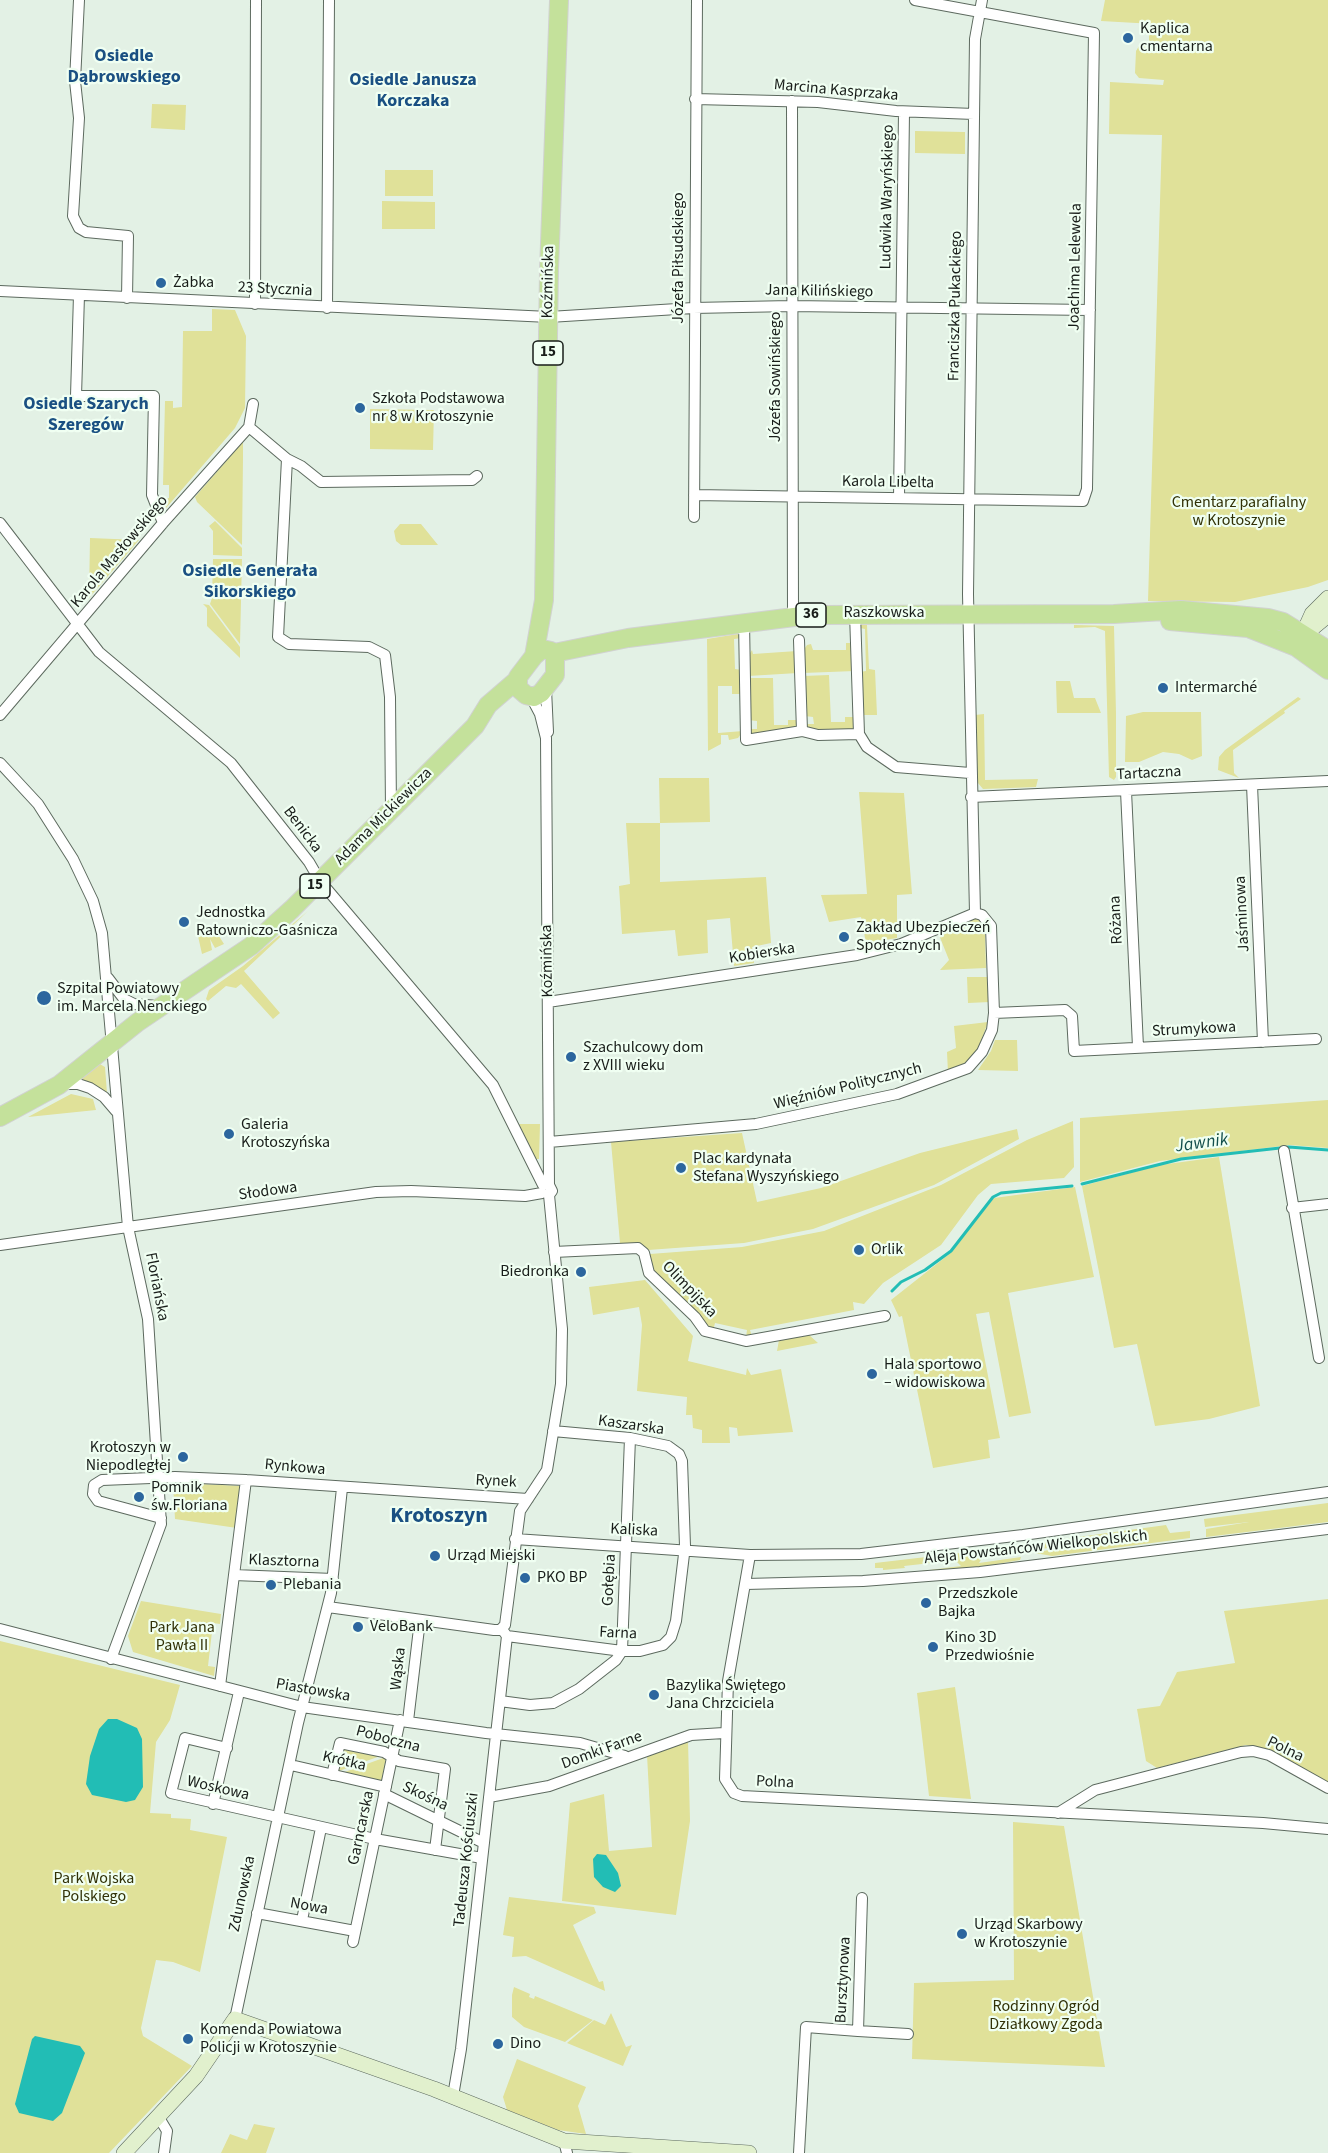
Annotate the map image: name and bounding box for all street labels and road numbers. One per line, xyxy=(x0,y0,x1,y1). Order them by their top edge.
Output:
street label: Marcina Kasprzaka xyxy=(773,76,899,106)
street label: Ludwika Waryńskiego xyxy=(877,124,899,270)
street label: Józefa Piłsudskiego xyxy=(669,192,689,324)
street label: Joachima Lelewela xyxy=(1065,203,1087,331)
street label: Franciszka Pukackiego xyxy=(945,231,967,381)
street label: Koźmińska xyxy=(539,245,559,319)
street label: 23 Stycznia xyxy=(237,278,313,302)
street label: Jana Kilińskiego xyxy=(765,281,873,303)
street label: Józefa Sowińskiego xyxy=(766,312,786,442)
road number: 15 xyxy=(533,341,563,365)
street label: Karola Libelta xyxy=(842,473,934,493)
street label: Karola Masłowskiego xyxy=(67,492,173,612)
road number: 36 xyxy=(796,603,826,627)
street label: Raszkowska xyxy=(844,603,924,623)
street label: Tartaczna xyxy=(1116,763,1182,785)
street label: Adama Mickiewicza xyxy=(331,764,437,870)
street label: Benicka xyxy=(278,803,326,857)
road number: 15 xyxy=(300,874,330,898)
street label: Jaśminowa xyxy=(1231,875,1255,953)
street label: Różana xyxy=(1106,895,1128,945)
street label: Koźmińska xyxy=(538,924,558,998)
street label: Kobierska xyxy=(728,939,796,969)
street label: Strumykowa xyxy=(1151,1018,1237,1042)
street label: Więźniów Politycznych xyxy=(772,1059,924,1115)
street label: Słodowa xyxy=(238,1178,298,1206)
street label: Floriańska xyxy=(140,1251,172,1323)
street label: Olimpijska xyxy=(657,1258,721,1322)
street label: Kaszarska xyxy=(597,1412,665,1440)
street label: Rynkowa xyxy=(264,1456,326,1480)
street label: Rynek xyxy=(475,1471,517,1493)
street label: Kaliska xyxy=(610,1520,658,1542)
street label: Aleja Powstańców Wielkopolskich xyxy=(923,1527,1149,1569)
street label: Klasztorna xyxy=(248,1551,320,1573)
street label: Gołębia xyxy=(599,1553,621,1607)
street label: Farna xyxy=(599,1623,637,1645)
street label: Wąska xyxy=(387,1647,411,1691)
street label: Piastowska xyxy=(274,1675,352,1707)
street label: Poboczna xyxy=(354,1722,422,1758)
street label: Domki Farne xyxy=(559,1728,645,1774)
street label: Polna xyxy=(1264,1733,1306,1767)
street label: Krótka xyxy=(320,1748,368,1776)
street label: Woskowa xyxy=(185,1772,251,1806)
street label: Polna xyxy=(755,1772,795,1794)
street label: Skośna xyxy=(399,1778,451,1816)
street label: Garncarska xyxy=(345,1789,379,1867)
street label: Tadeusza Kościuszki xyxy=(450,1792,484,1928)
street label: Zdunowska xyxy=(226,1854,260,1934)
street label: Nowa xyxy=(288,1894,330,1920)
street label: Bursztynowa xyxy=(832,1936,856,2024)

